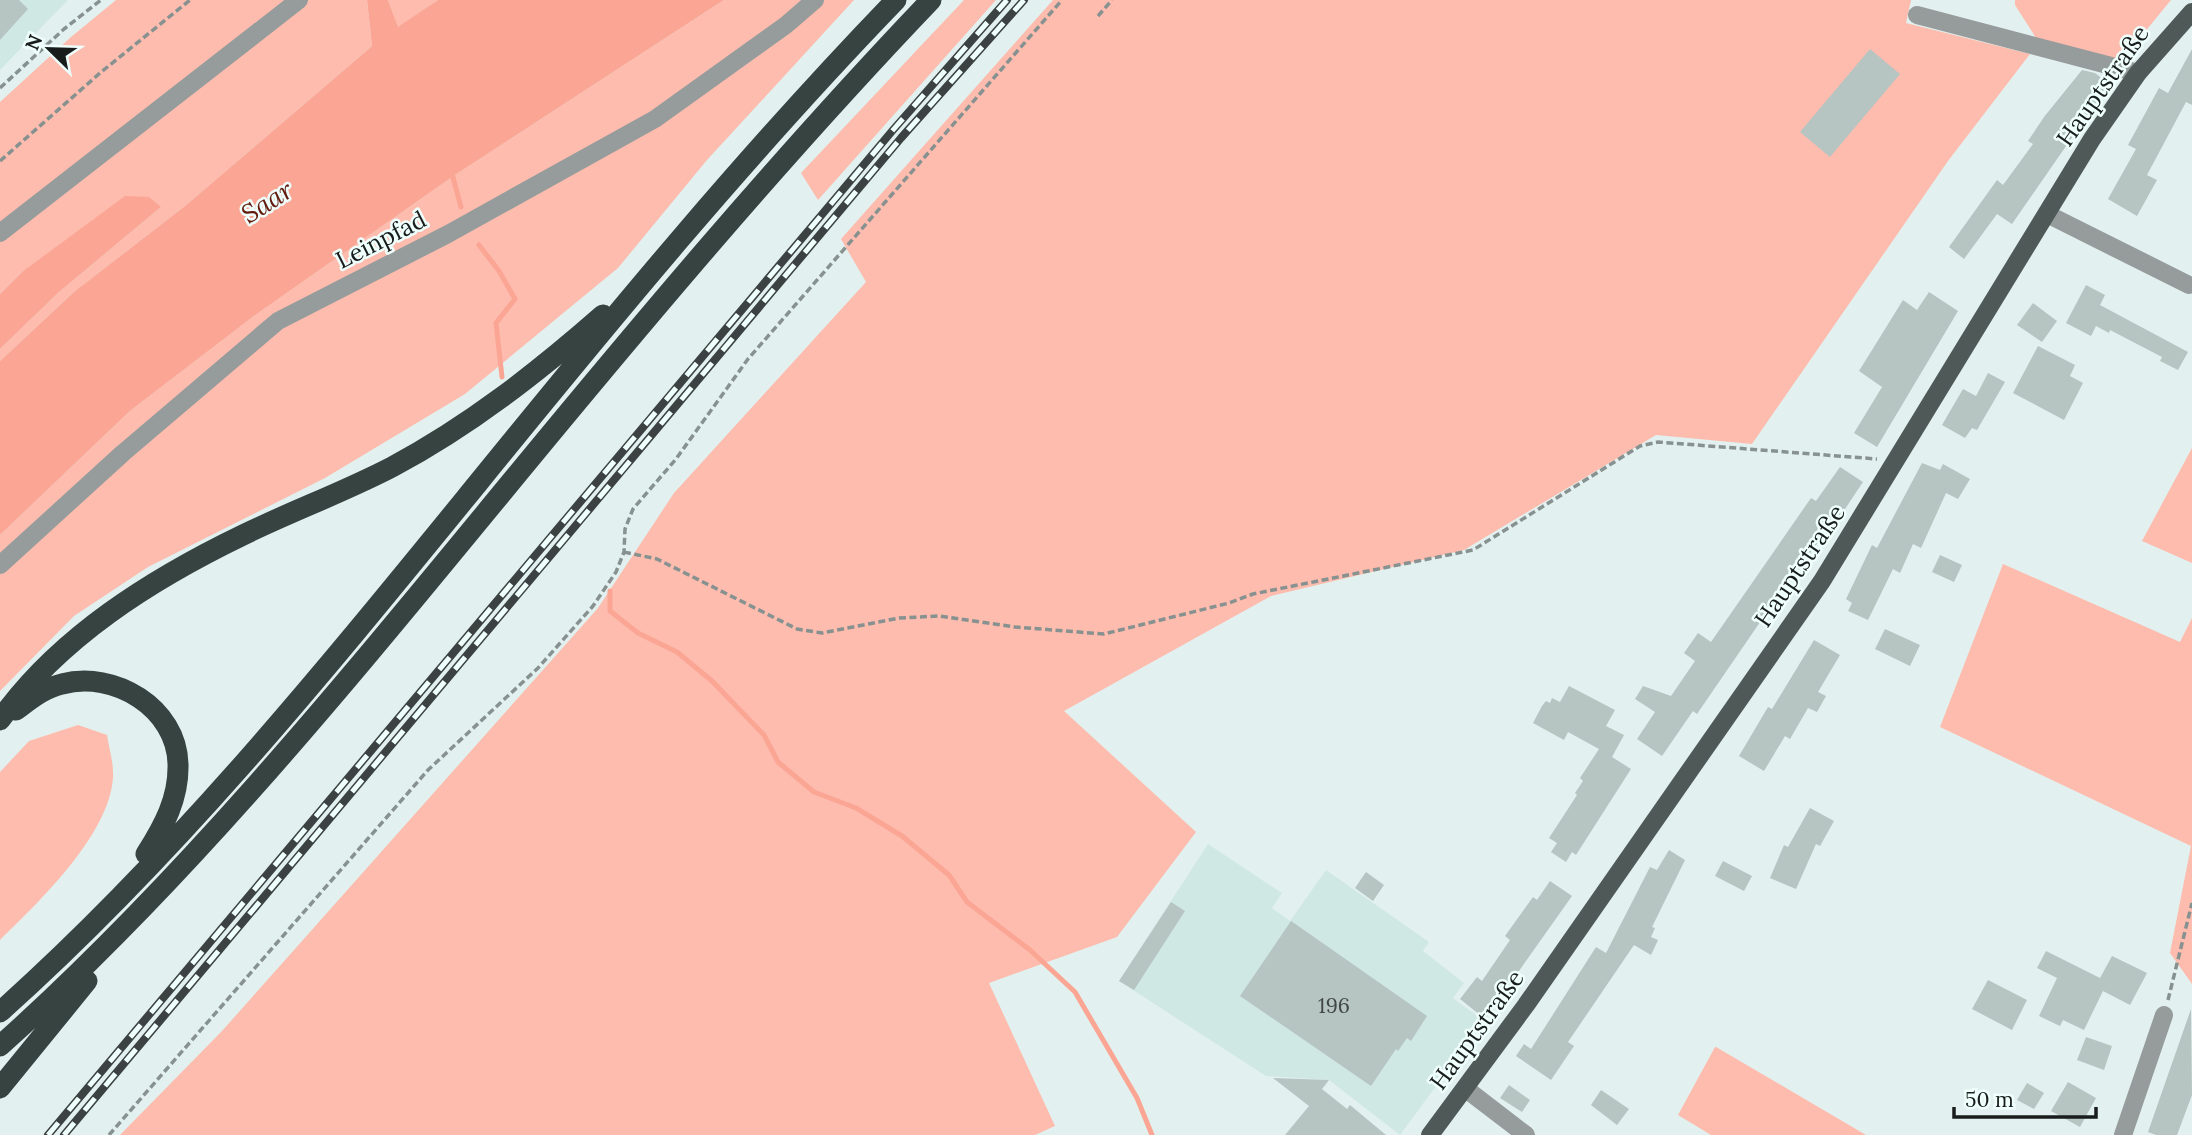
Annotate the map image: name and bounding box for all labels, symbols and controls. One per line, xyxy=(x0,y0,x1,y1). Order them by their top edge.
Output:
north arrow xyxy=(14,14,84,84)
street label: Hauptstraße xyxy=(2049,19,2156,152)
text: N xyxy=(19,31,47,54)
water label: Saar xyxy=(235,173,299,230)
street label: Leinpfad xyxy=(330,204,431,275)
street label: Hauptstraße xyxy=(1747,499,1852,633)
street label: Hauptstraße xyxy=(1423,964,1531,1096)
house number: 196 xyxy=(1318,992,1350,1019)
scale bar xyxy=(1954,1076,2096,1120)
text: 50 m xyxy=(1965,1086,2014,1113)

